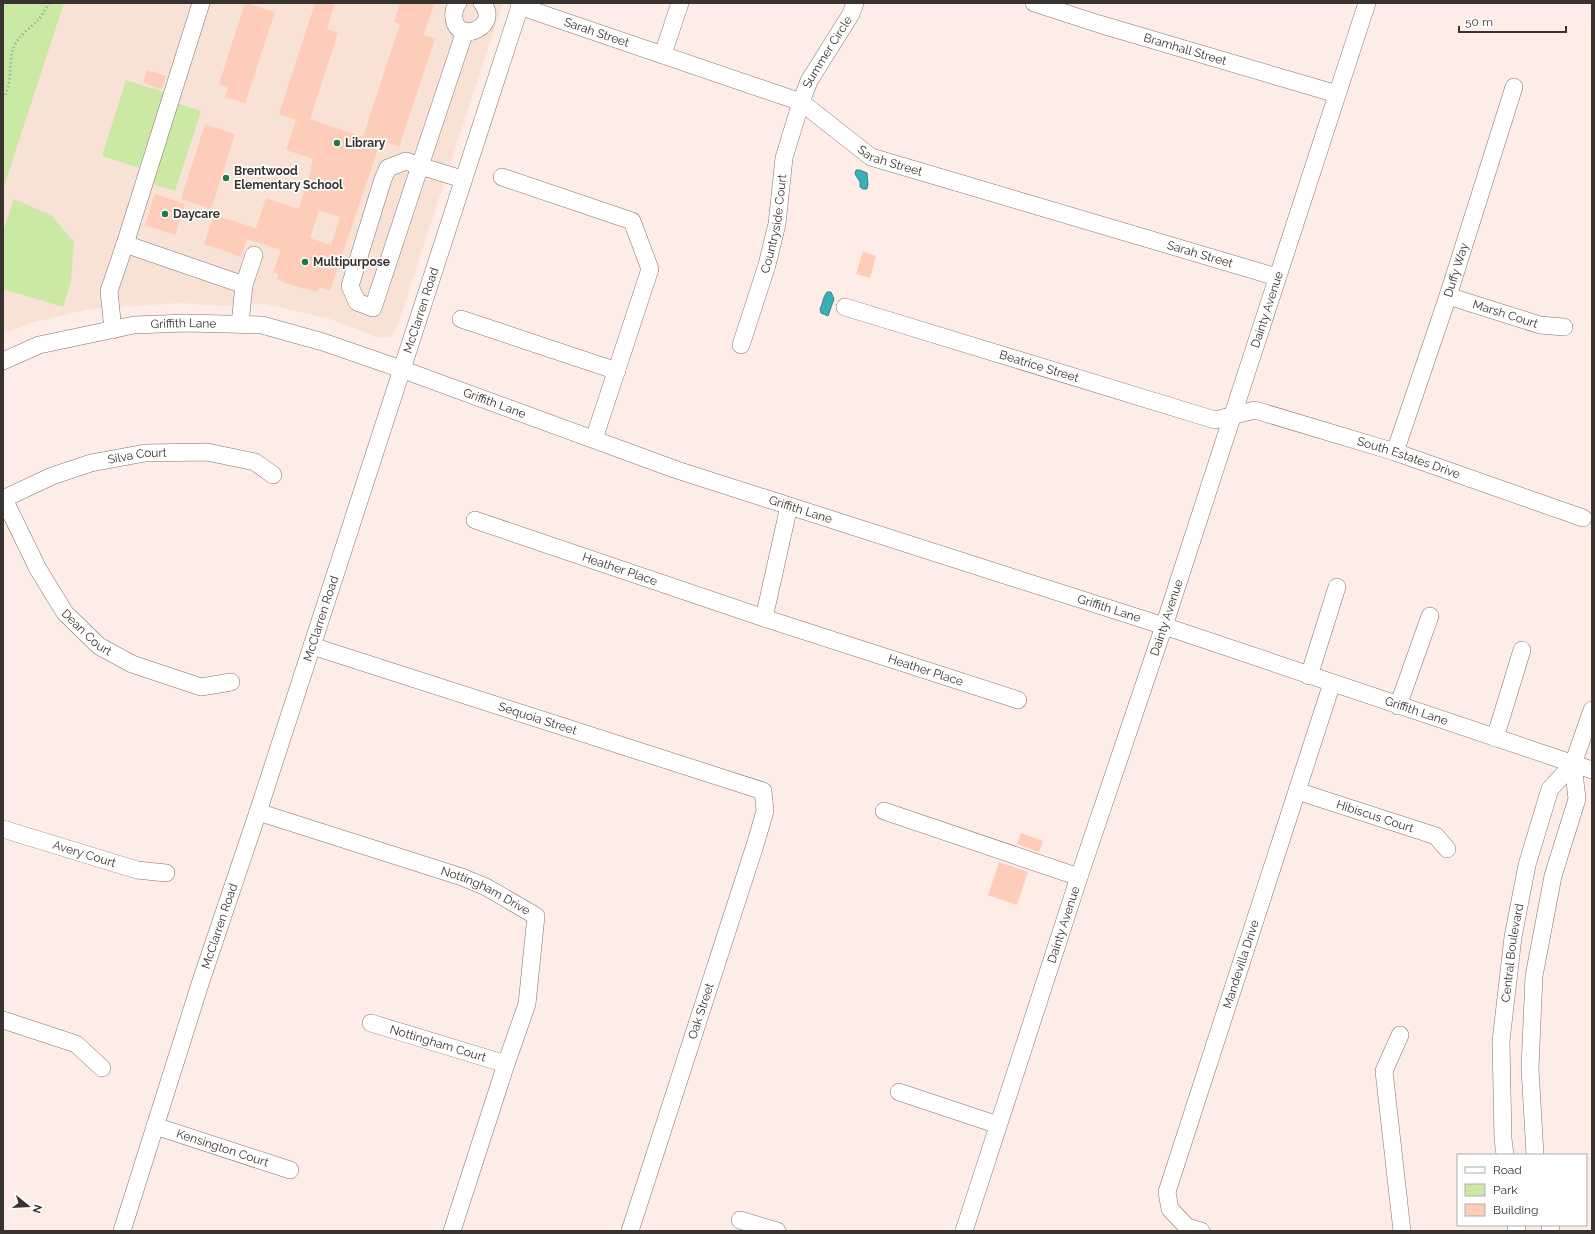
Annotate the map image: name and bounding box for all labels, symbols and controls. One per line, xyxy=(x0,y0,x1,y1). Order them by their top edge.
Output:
scale bar xyxy=(1459,8,1566,34)
street label: Summer Circle xyxy=(800,13,855,90)
street label: Sarah Street xyxy=(562,15,631,50)
text: 50 m xyxy=(1465,15,1493,29)
street label: Bramhall Street xyxy=(1142,30,1228,68)
place label: Library xyxy=(345,136,386,150)
marker: Library xyxy=(332,138,342,148)
street label: Sarah Street xyxy=(855,142,924,179)
place label: Brentwood Elementary School xyxy=(234,164,343,192)
marker: Brentwood Elementary School xyxy=(221,173,231,183)
street label: Countryside Court xyxy=(758,173,789,275)
place label: Daycare xyxy=(173,207,220,221)
marker: Daycare xyxy=(160,209,170,219)
street label: Sarah Street xyxy=(1165,238,1235,271)
street label: Duffy Way xyxy=(1441,241,1472,299)
place label: Multipurpose xyxy=(313,255,390,269)
marker: Multipurpose xyxy=(300,257,310,267)
street label: McClarren Road xyxy=(401,266,442,355)
street label: Dainty Avenue xyxy=(1248,270,1286,350)
street label: Marsh Court xyxy=(1471,297,1540,331)
street label: Griffith Lane xyxy=(150,316,217,331)
street label: Beatrice Street xyxy=(998,348,1081,385)
street label: Griffith Lane xyxy=(461,385,528,421)
street label: South Estates Drive xyxy=(1355,434,1462,481)
street label: Silva Court xyxy=(106,446,167,467)
street label: Griffith Lane xyxy=(767,493,834,526)
street label: Heather Place xyxy=(581,550,659,588)
street label: McClarren Road xyxy=(300,574,341,663)
street label: Dainty Avenue xyxy=(1147,578,1186,658)
street label: Griffith Lane xyxy=(1076,592,1143,625)
street label: Dean Court xyxy=(59,606,114,659)
street label: Heather Place xyxy=(886,651,965,689)
street label: Griffith Lane xyxy=(1383,694,1450,728)
street label: Sequoia Street xyxy=(497,699,579,738)
street label: Hibiscus Court xyxy=(1334,797,1416,835)
street label: Avery Court xyxy=(51,838,117,870)
street label: Nottingham Drive xyxy=(439,864,533,918)
street label: McClarren Road xyxy=(199,882,240,971)
street label: Dainty Avenue xyxy=(1045,885,1082,965)
street label: Central Boulevard xyxy=(1499,902,1526,1003)
street label: Mandevilla Drive xyxy=(1220,918,1262,1010)
street label: Oak Street xyxy=(685,981,717,1041)
street label: Nottingham Court xyxy=(388,1022,488,1065)
street label: Kensington Court xyxy=(175,1126,270,1170)
legend xyxy=(1457,1154,1587,1226)
text: Road xyxy=(1493,1163,1522,1177)
text: Park xyxy=(1493,1183,1518,1197)
north arrow xyxy=(8,1186,48,1226)
text: N xyxy=(30,1203,45,1215)
text: Building xyxy=(1493,1203,1539,1217)

